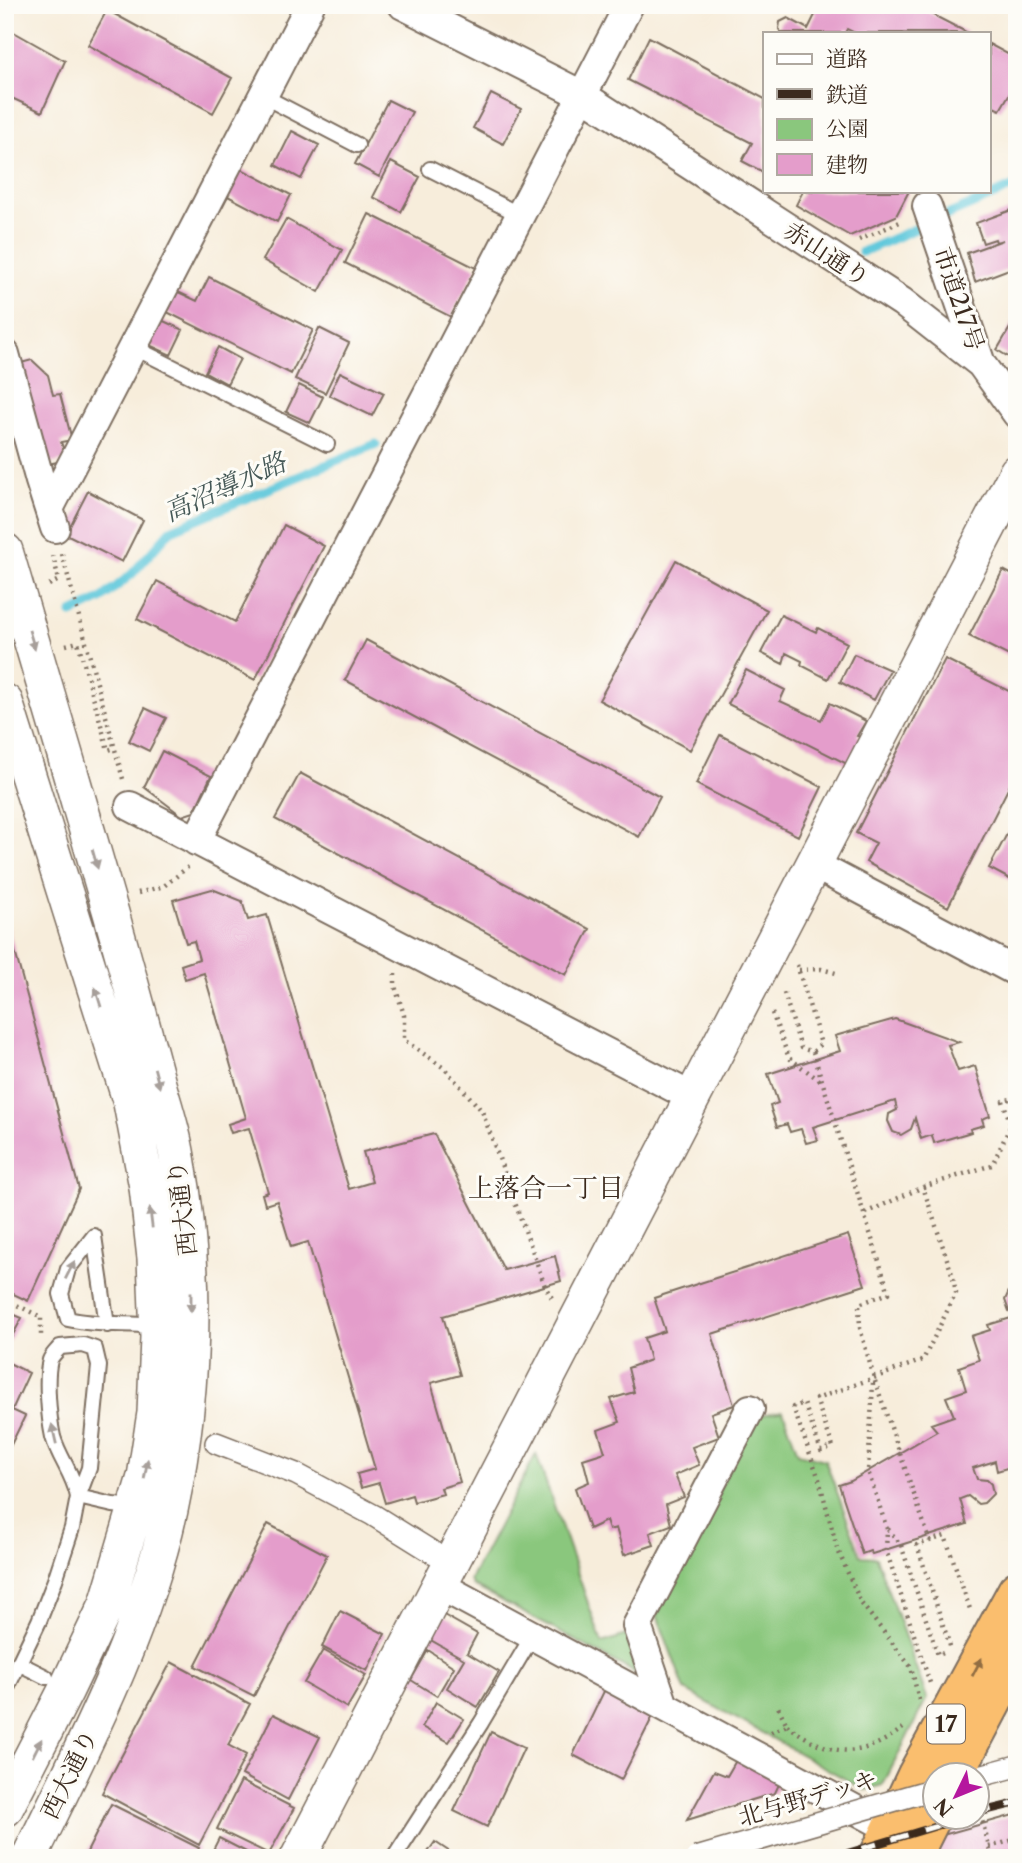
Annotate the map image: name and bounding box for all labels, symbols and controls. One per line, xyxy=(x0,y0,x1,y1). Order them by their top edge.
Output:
legend xyxy=(763,32,990,192)
text: 道路 xyxy=(826,46,868,71)
text: 鉄道 xyxy=(826,82,868,107)
text: 公園 xyxy=(826,116,868,141)
text: 建物 xyxy=(826,152,868,177)
street label: 赤山通り xyxy=(779,216,875,292)
street label: 市道217号 xyxy=(928,243,990,355)
water label: 高沼導水路 xyxy=(159,445,293,528)
one-way arrow xyxy=(27,630,38,651)
one-way arrow xyxy=(91,848,101,869)
one-way arrow xyxy=(92,987,102,1008)
one-way arrow xyxy=(152,1067,163,1089)
street label: 西大通り xyxy=(162,1159,202,1257)
district label: 上落合一丁目 xyxy=(468,1172,624,1204)
one-way arrow xyxy=(145,1207,156,1229)
one-way arrow xyxy=(64,1260,76,1280)
one-way arrow xyxy=(185,1291,197,1313)
one-way arrow xyxy=(49,1423,60,1445)
one-way arrow xyxy=(141,1458,152,1480)
one-way arrow xyxy=(971,1657,983,1677)
road number: 17 xyxy=(927,1704,965,1744)
street label: 西大通り xyxy=(35,1725,103,1823)
one-way arrow xyxy=(31,1738,42,1758)
north arrow xyxy=(920,1762,990,1832)
street label: 北与野デッキ xyxy=(735,1764,881,1832)
text: N xyxy=(930,1793,958,1821)

